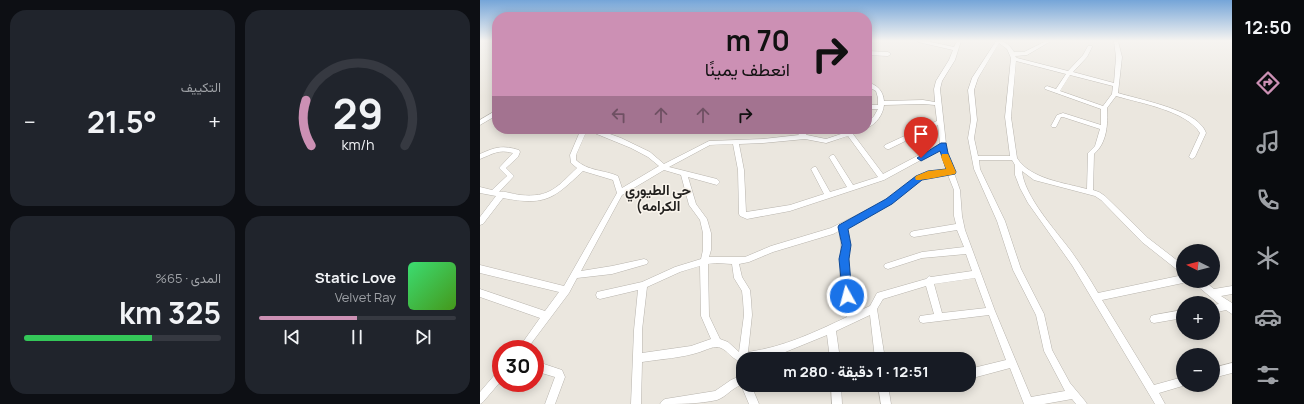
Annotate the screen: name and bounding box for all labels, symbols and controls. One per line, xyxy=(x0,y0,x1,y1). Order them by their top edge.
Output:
text: 12:50 xyxy=(1244,15,1292,39)
text: 70 m xyxy=(726,21,790,59)
icon: right xyxy=(804,28,856,80)
text: انعطف يمينًا xyxy=(705,57,790,81)
icon: directions xyxy=(1254,69,1282,97)
text: التكييف xyxy=(181,78,221,96)
text: 29 xyxy=(332,85,383,141)
text: 21.5° xyxy=(87,101,157,142)
icon: left xyxy=(608,104,630,126)
icon: ahead xyxy=(650,104,672,126)
icon: ahead xyxy=(692,104,714,126)
icon: right xyxy=(734,104,756,126)
text: − xyxy=(24,107,36,137)
text: + xyxy=(208,107,221,137)
pin xyxy=(904,117,938,158)
icon: arrive xyxy=(910,123,932,145)
icon: music xyxy=(1254,128,1282,156)
text: km/h xyxy=(341,135,374,154)
district label: حي الطيوري (الكرامه xyxy=(625,180,692,215)
icon: phone xyxy=(1254,186,1282,214)
north arrow xyxy=(1176,244,1220,288)
map controls xyxy=(1176,244,1220,392)
icon: climate xyxy=(1254,244,1282,272)
text: Static Love xyxy=(315,267,396,288)
text: المدى · 65% xyxy=(155,269,221,287)
position arrow xyxy=(826,275,868,317)
text: Velvet Ray xyxy=(335,288,396,306)
text: 325 km xyxy=(119,292,221,333)
button: + xyxy=(1176,296,1220,340)
icon: car xyxy=(1254,303,1282,331)
icon: previous xyxy=(281,326,303,348)
icon: pause xyxy=(346,326,368,348)
icon: next xyxy=(412,326,434,348)
speed limit sign: 30 xyxy=(492,340,544,392)
button: − xyxy=(1176,348,1220,392)
text: 12:51 · 1 دقيقة · 280 m xyxy=(783,361,929,382)
icon: filters xyxy=(1254,361,1282,389)

